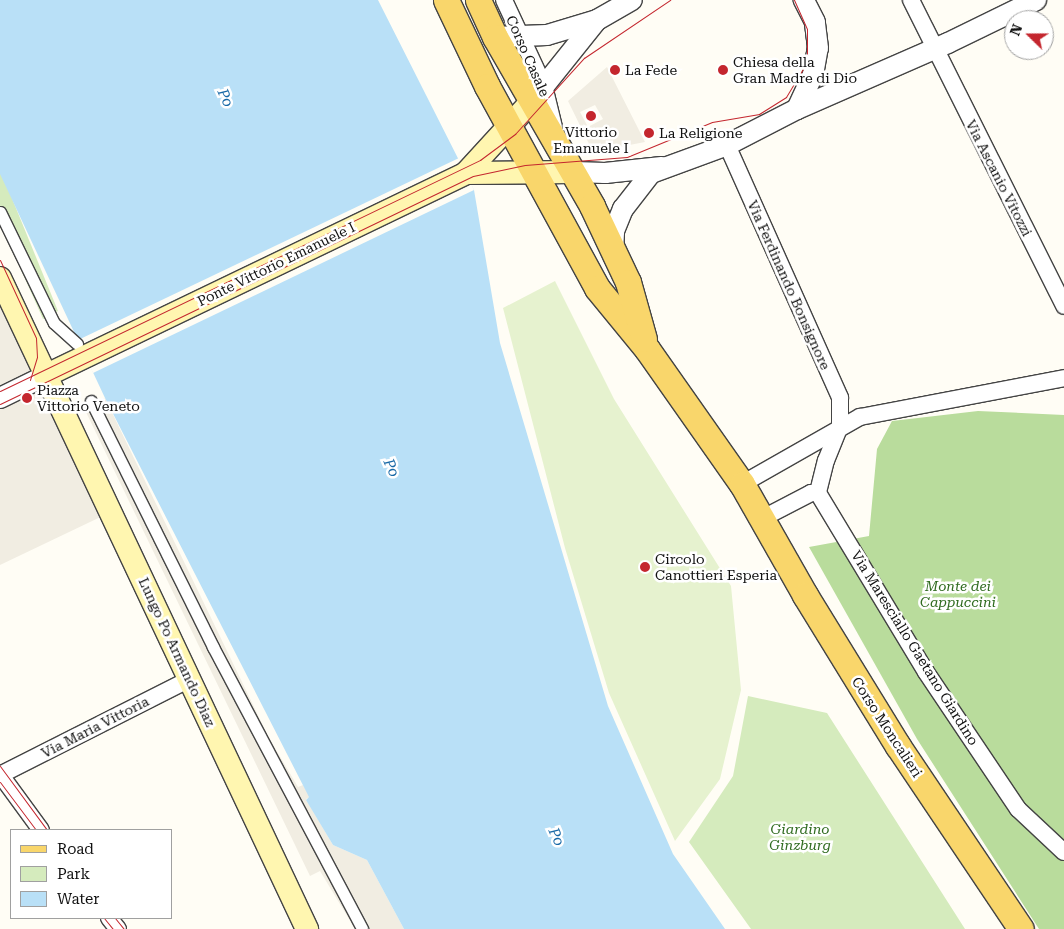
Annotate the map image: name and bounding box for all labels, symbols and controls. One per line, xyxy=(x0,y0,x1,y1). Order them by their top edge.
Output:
north arrow xyxy=(1004,10,1054,60)
street label: Corso Casale xyxy=(503,13,553,99)
text: N xyxy=(1007,22,1025,38)
place label: Chiesa della Gran Madre di Dio xyxy=(733,54,857,86)
place label: La Fede xyxy=(625,62,677,78)
marker: La Fede xyxy=(609,64,621,76)
marker: Chiesa della Gran Madre di Dio xyxy=(717,64,729,76)
water label: Po xyxy=(213,86,237,110)
marker: Vittorio Emanuele I xyxy=(585,110,597,122)
street label: Via Ascanio Vitozzi xyxy=(962,117,1036,239)
place label: Vittorio Emanuele I xyxy=(553,124,629,156)
place label: La Religione xyxy=(659,125,743,141)
marker: La Religione xyxy=(643,127,655,139)
street label: Via Ferdinando Bonsignore xyxy=(744,198,834,372)
street label: Ponte Vittorio Emanuele I xyxy=(194,218,358,310)
place label: Piazza Vittorio Veneto xyxy=(37,382,140,414)
marker: Piazza Vittorio Veneto xyxy=(21,392,33,404)
water label: Po xyxy=(379,456,403,480)
street label: Via Maresciallo Gaetano Giardino xyxy=(848,548,982,748)
place label: Circolo Canottieri Esperia xyxy=(655,551,777,584)
marker: Circolo Canottieri Esperia xyxy=(639,561,651,573)
street label: Lungo Po Armando Diaz xyxy=(135,575,219,729)
park label: Monte dei Cappuccini xyxy=(920,578,996,610)
street label: Corso Moncalieri xyxy=(848,674,926,780)
street label: Via Maria Vittoria xyxy=(38,693,152,761)
park label: Giardino Ginzburg xyxy=(769,821,831,854)
water label: Po xyxy=(544,825,568,849)
legend xyxy=(10,829,172,919)
text: Road xyxy=(57,840,94,858)
text: Park xyxy=(57,865,90,883)
text: Water xyxy=(57,890,99,908)

